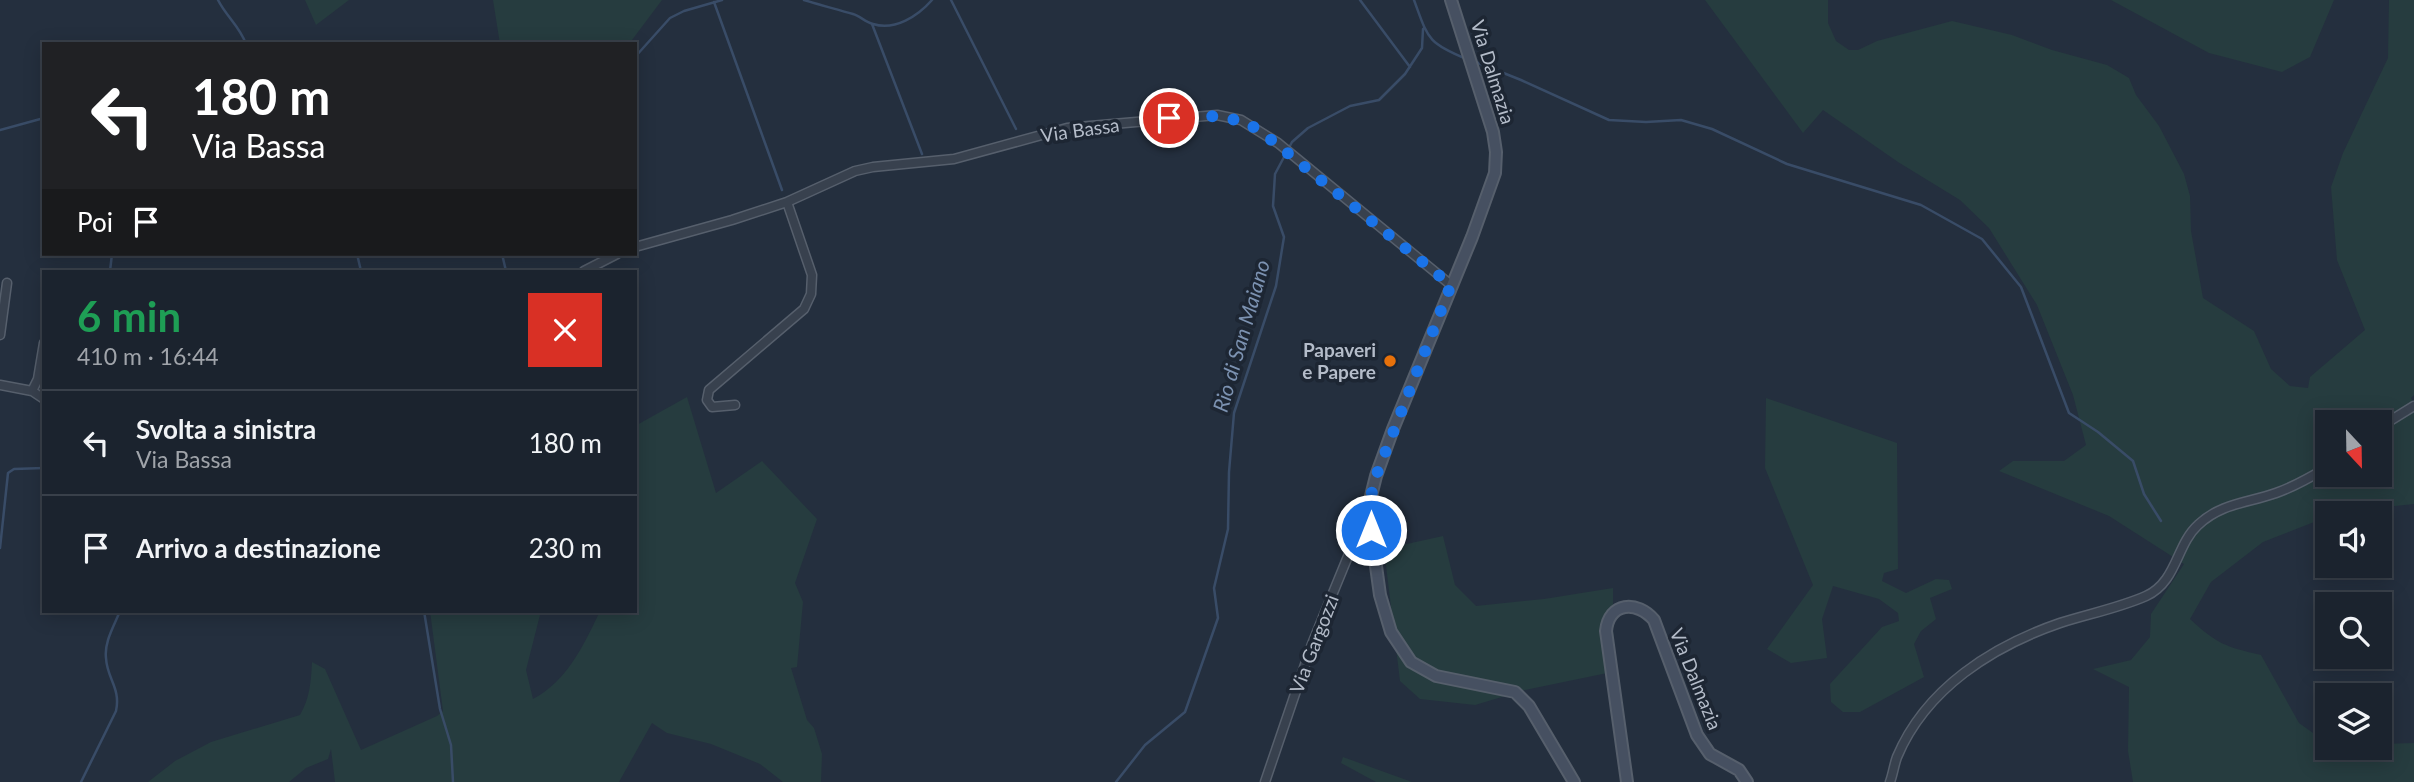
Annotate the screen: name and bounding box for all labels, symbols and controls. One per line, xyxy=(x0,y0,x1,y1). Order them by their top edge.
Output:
street label: Via Dalmazia xyxy=(1467,17,1520,127)
text: 180 m xyxy=(192,67,330,125)
icon: left xyxy=(77,70,168,161)
pin xyxy=(1139,88,1199,148)
icon: arrive xyxy=(1150,99,1188,137)
street label: Via Bassa xyxy=(1039,113,1121,146)
text: Via Bassa xyxy=(192,126,325,165)
icon: arrive xyxy=(127,203,165,241)
text: Poi xyxy=(77,206,113,238)
water label: Rio di San Maiano xyxy=(1207,257,1274,415)
text: 6 min xyxy=(77,291,181,341)
button: close xyxy=(528,293,602,367)
place label: Papaveri e Papere xyxy=(1302,338,1376,383)
text: 410 m · 16:44 xyxy=(77,342,219,370)
marker: Papaveri e Papere xyxy=(1382,353,1398,369)
north arrow xyxy=(2315,410,2392,486)
map controls xyxy=(2315,410,2392,760)
text: Svolta a sinistra xyxy=(136,413,316,445)
icon: left xyxy=(77,424,115,462)
text: 180 m xyxy=(529,427,602,459)
text: Via Bassa xyxy=(136,445,232,473)
position arrow xyxy=(1334,493,1408,567)
button: sound xyxy=(2315,501,2392,578)
icon: arrive xyxy=(77,529,115,567)
text: Arrivo a destinazione xyxy=(136,532,381,564)
text: 230 m xyxy=(529,532,602,564)
street label: Via Gargozzi xyxy=(1284,591,1343,696)
button: search xyxy=(2315,592,2392,669)
street label: Via Dalmazia xyxy=(1666,625,1727,733)
button: layers xyxy=(2315,683,2392,760)

